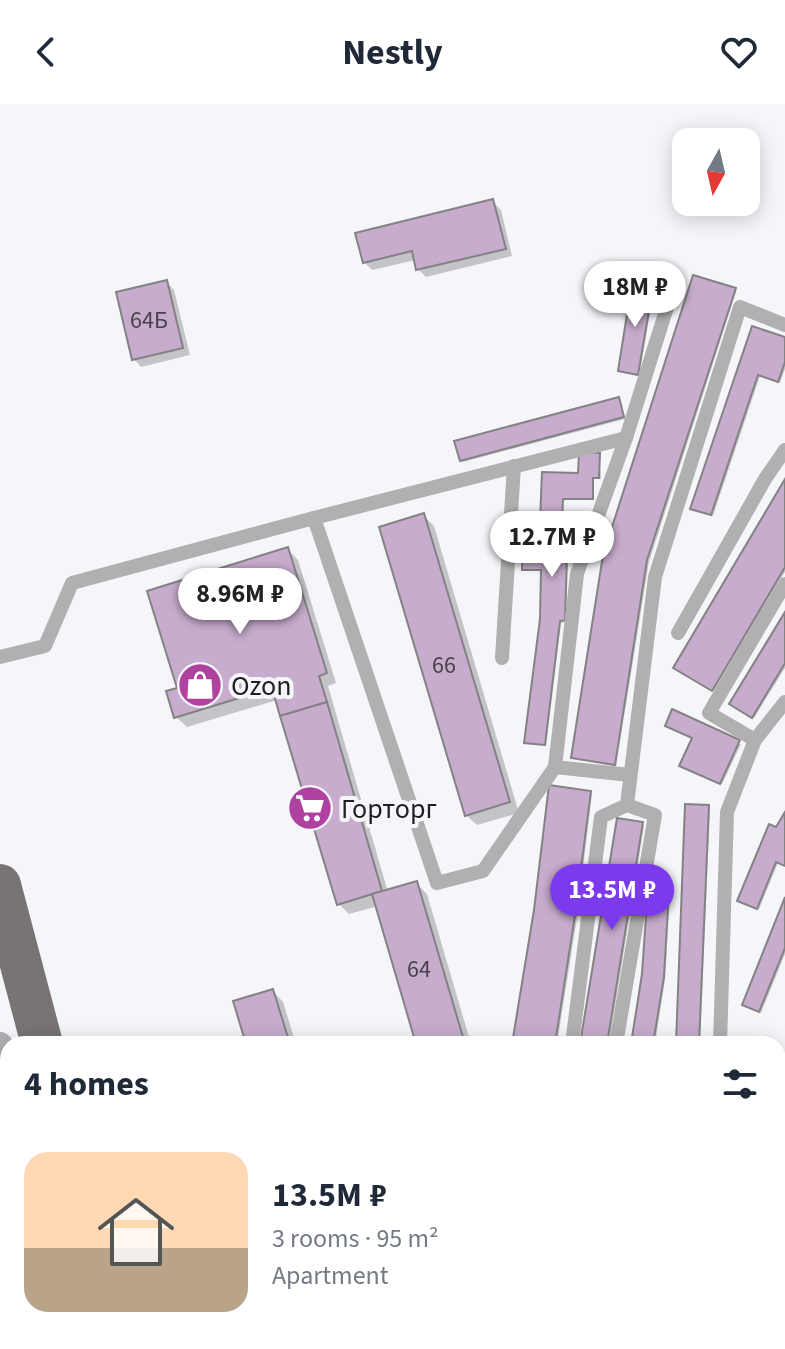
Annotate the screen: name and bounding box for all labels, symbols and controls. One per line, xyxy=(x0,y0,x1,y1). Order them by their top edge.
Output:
text: Nestly xyxy=(342,27,443,78)
icon: back xyxy=(24,30,68,74)
icon: heart xyxy=(717,30,761,74)
north arrow xyxy=(672,128,760,216)
map controls xyxy=(672,128,760,216)
pin: 18M ₽ xyxy=(579,261,691,329)
text: 18M ₽ xyxy=(602,268,668,305)
house number: 64Б xyxy=(130,303,168,338)
pin: 12.7M ₽ xyxy=(478,511,626,579)
text: 12.7M ₽ xyxy=(508,518,596,555)
pin: 8.96M ₽ xyxy=(166,568,314,636)
text: 8.96M ₽ xyxy=(196,575,284,612)
house number: 66 xyxy=(432,648,456,683)
shop icon: Ozon xyxy=(176,661,224,709)
place label: Ozon xyxy=(231,666,292,706)
supermarket icon: Горторг xyxy=(286,784,334,832)
place label: Горторг xyxy=(341,789,437,829)
pin: 13.5M ₽ xyxy=(538,864,686,932)
text: 13.5M ₽ xyxy=(568,871,656,908)
house number: 64 xyxy=(407,952,431,987)
text: 4 homes xyxy=(24,1060,149,1109)
icon: filters xyxy=(718,1062,762,1106)
text: 13.5M ₽ xyxy=(272,1171,387,1220)
icon: home xyxy=(88,1184,184,1280)
text: 3 rooms · 95 m² xyxy=(272,1220,439,1257)
text: Apartment xyxy=(272,1257,389,1294)

